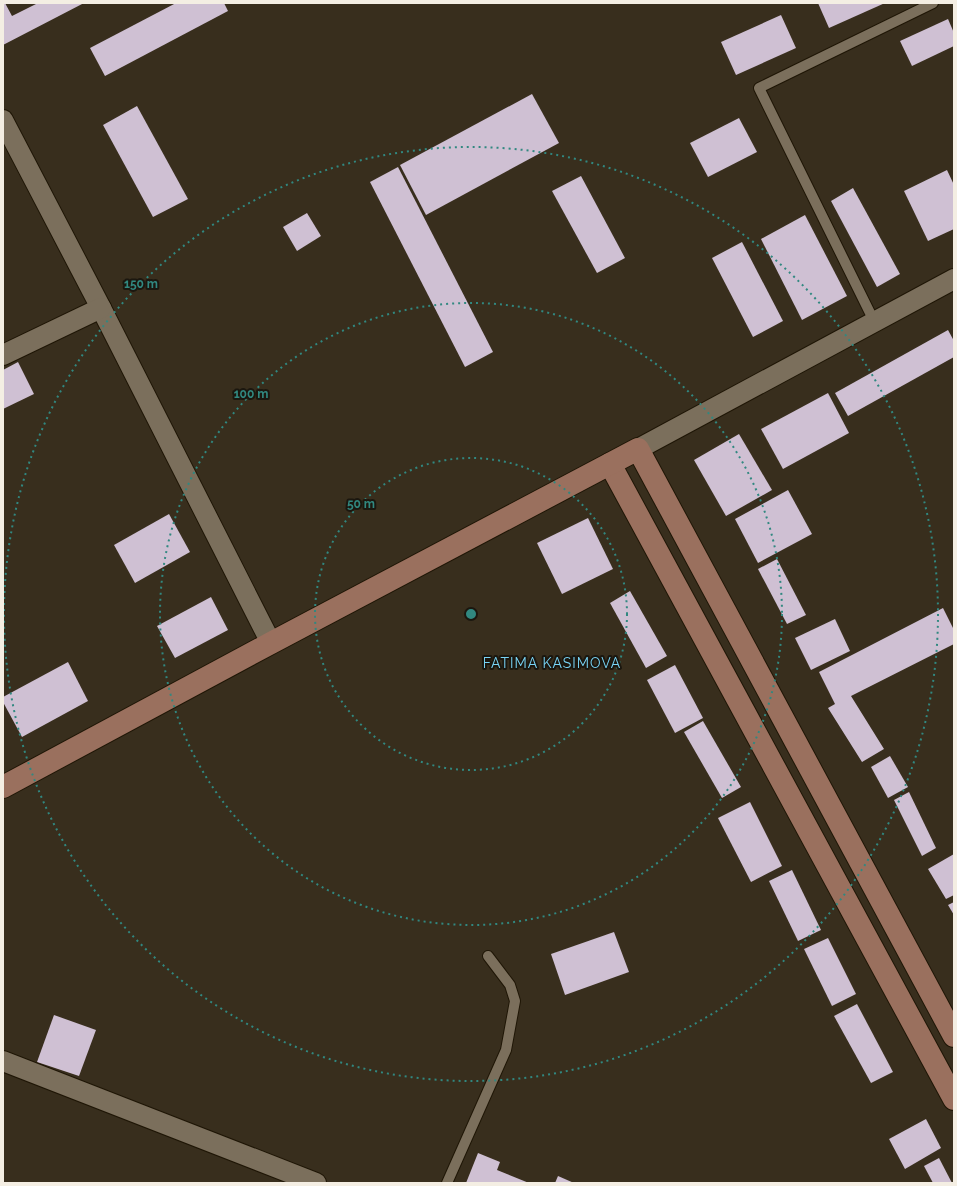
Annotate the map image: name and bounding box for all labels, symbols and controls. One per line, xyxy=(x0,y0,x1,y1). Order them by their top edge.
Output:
text: 150 m xyxy=(124,277,158,291)
text: 100 m xyxy=(234,387,268,401)
text: 50 m xyxy=(347,497,375,511)
centre of rings xyxy=(464,607,478,621)
district label: FATIMA KASIMOVA xyxy=(483,655,621,671)

